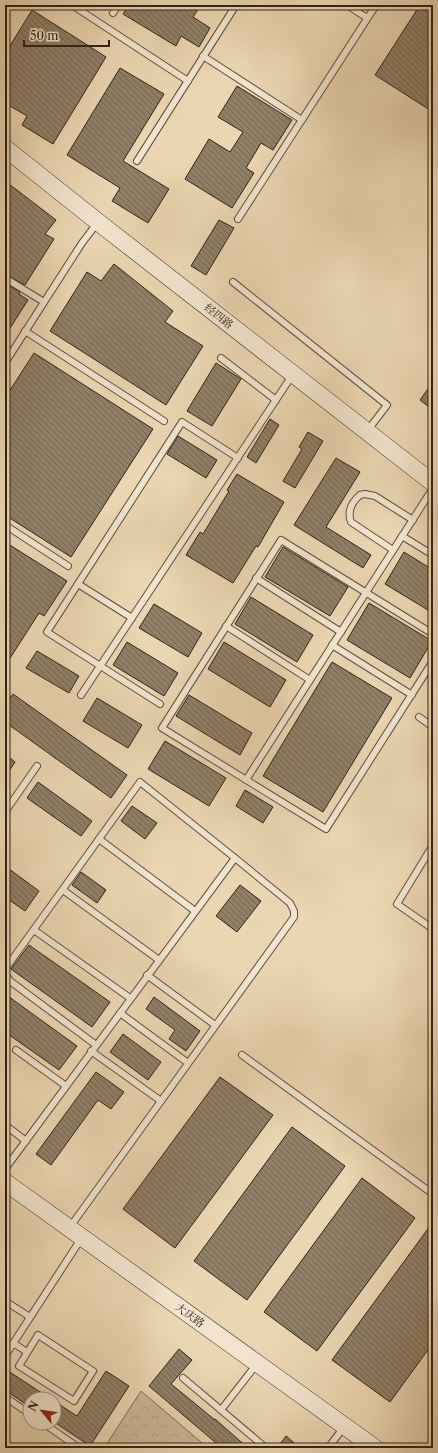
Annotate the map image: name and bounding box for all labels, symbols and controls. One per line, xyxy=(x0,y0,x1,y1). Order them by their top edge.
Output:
scale bar xyxy=(24,22,109,48)
text: 50 m xyxy=(30,28,59,43)
street label: 经四路 xyxy=(202,300,236,332)
street label: 大庆路 xyxy=(173,1300,207,1330)
north arrow xyxy=(22,1391,62,1431)
text: N xyxy=(25,1398,42,1414)

